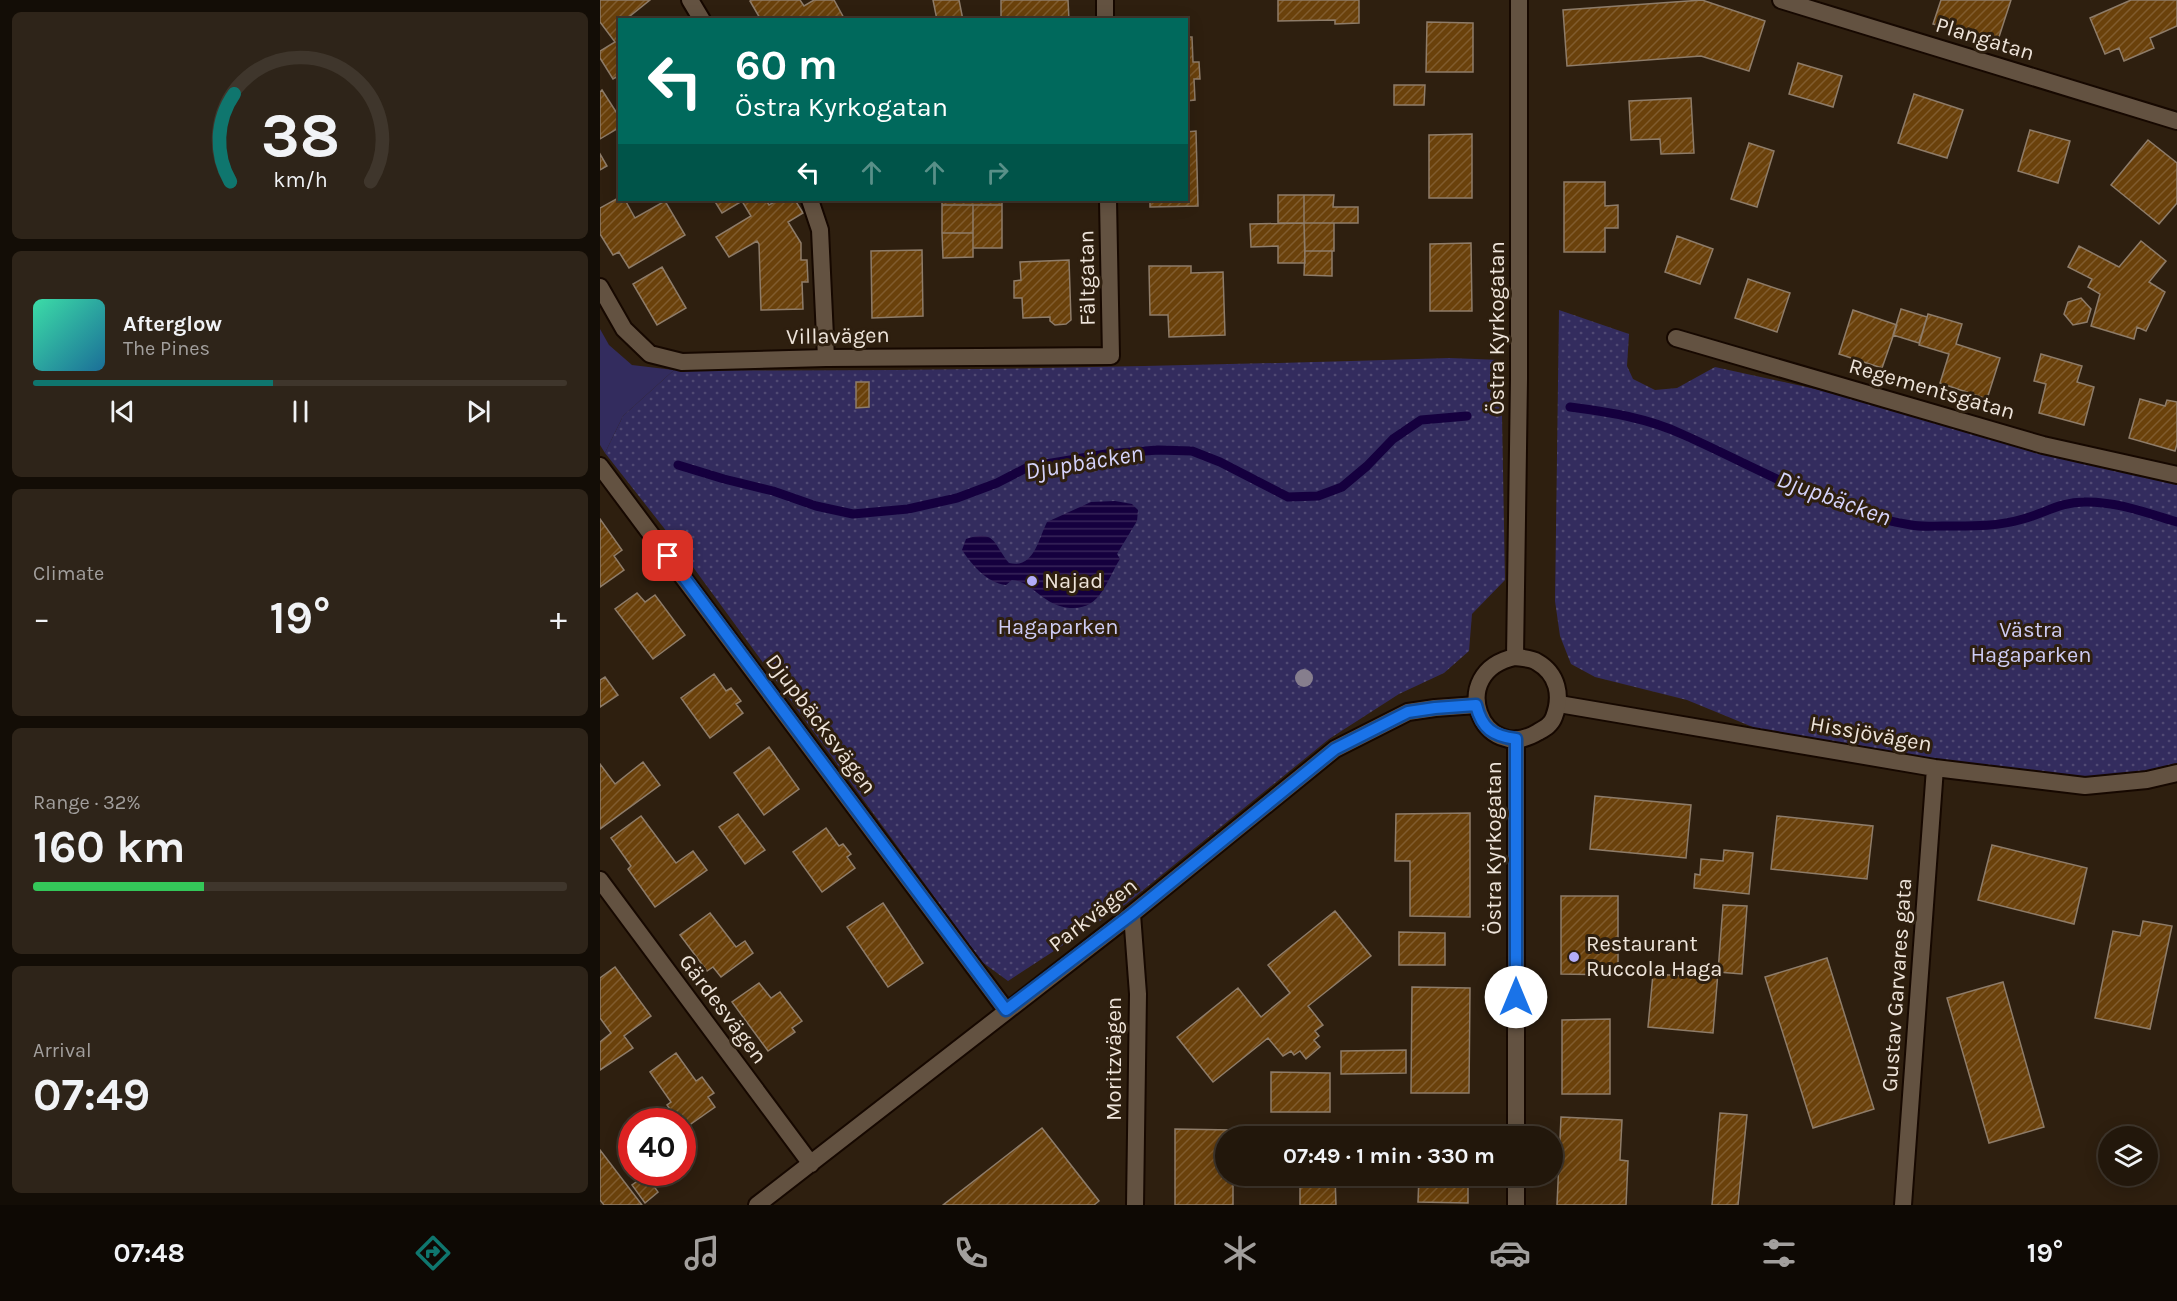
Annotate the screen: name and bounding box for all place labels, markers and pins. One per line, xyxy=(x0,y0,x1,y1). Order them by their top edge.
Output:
pin xyxy=(642,530,693,581)
place label: Najad xyxy=(1044,568,1103,594)
marker: Najad xyxy=(1025,574,1039,588)
place label: Restaurant Ruccola Haga xyxy=(1586,931,1722,982)
marker: Restaurant Ruccola Haga xyxy=(1567,950,1581,964)

